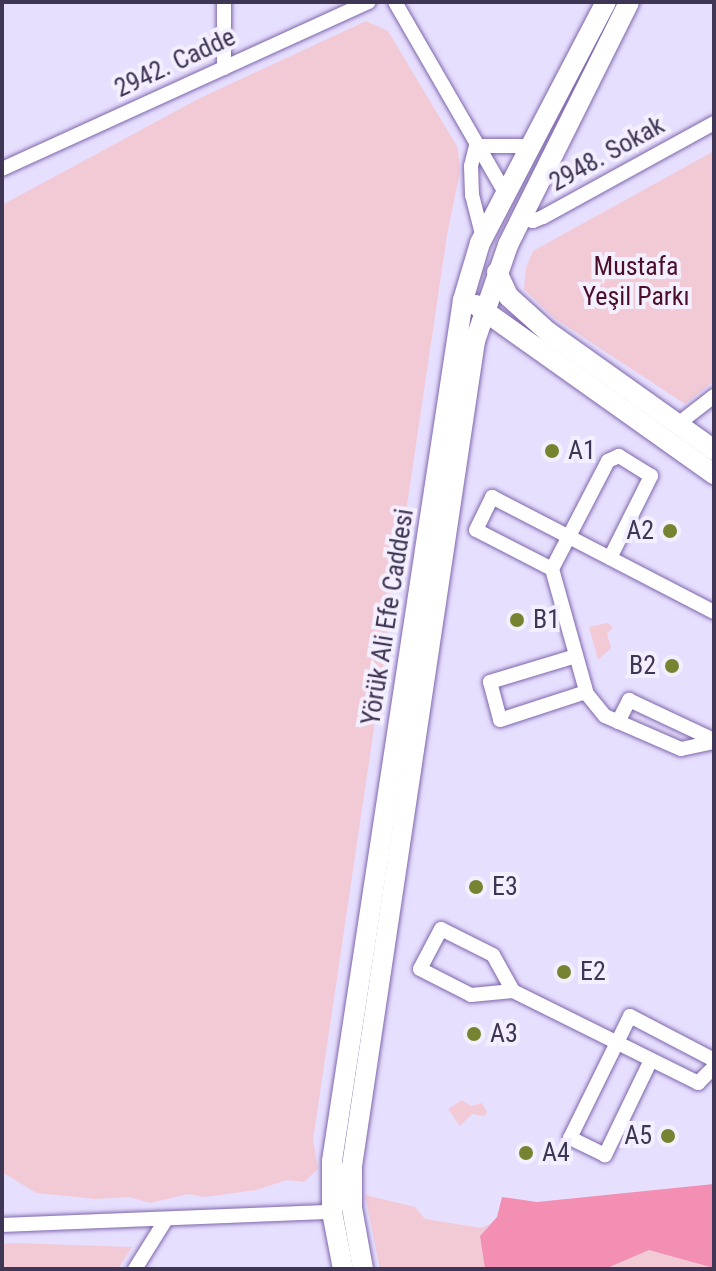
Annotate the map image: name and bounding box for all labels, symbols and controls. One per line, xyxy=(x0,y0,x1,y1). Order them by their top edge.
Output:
street label: 2942. Cadde xyxy=(110,22,240,104)
street label: 2948. Sokak xyxy=(544,110,670,198)
park label: Mustafa Yeşil Parkı xyxy=(582,251,690,312)
place label: A1 xyxy=(568,435,596,467)
marker: A1 xyxy=(543,442,561,460)
street label: Yörük Ali Efe Caddesi xyxy=(355,507,421,727)
place label: A2 xyxy=(626,515,654,547)
marker: A2 xyxy=(661,522,679,540)
place label: B1 xyxy=(533,604,560,636)
marker: B1 xyxy=(508,611,526,629)
place label: B2 xyxy=(629,650,656,682)
marker: B2 xyxy=(663,657,681,675)
place label: E3 xyxy=(492,871,518,903)
marker: E3 xyxy=(467,878,485,896)
place label: E2 xyxy=(580,956,606,988)
marker: E2 xyxy=(555,963,573,981)
place label: A3 xyxy=(490,1018,518,1050)
marker: A3 xyxy=(465,1025,483,1043)
place label: A5 xyxy=(624,1120,652,1152)
marker: A5 xyxy=(659,1127,677,1145)
place label: A4 xyxy=(542,1137,570,1169)
marker: A4 xyxy=(517,1144,535,1162)

